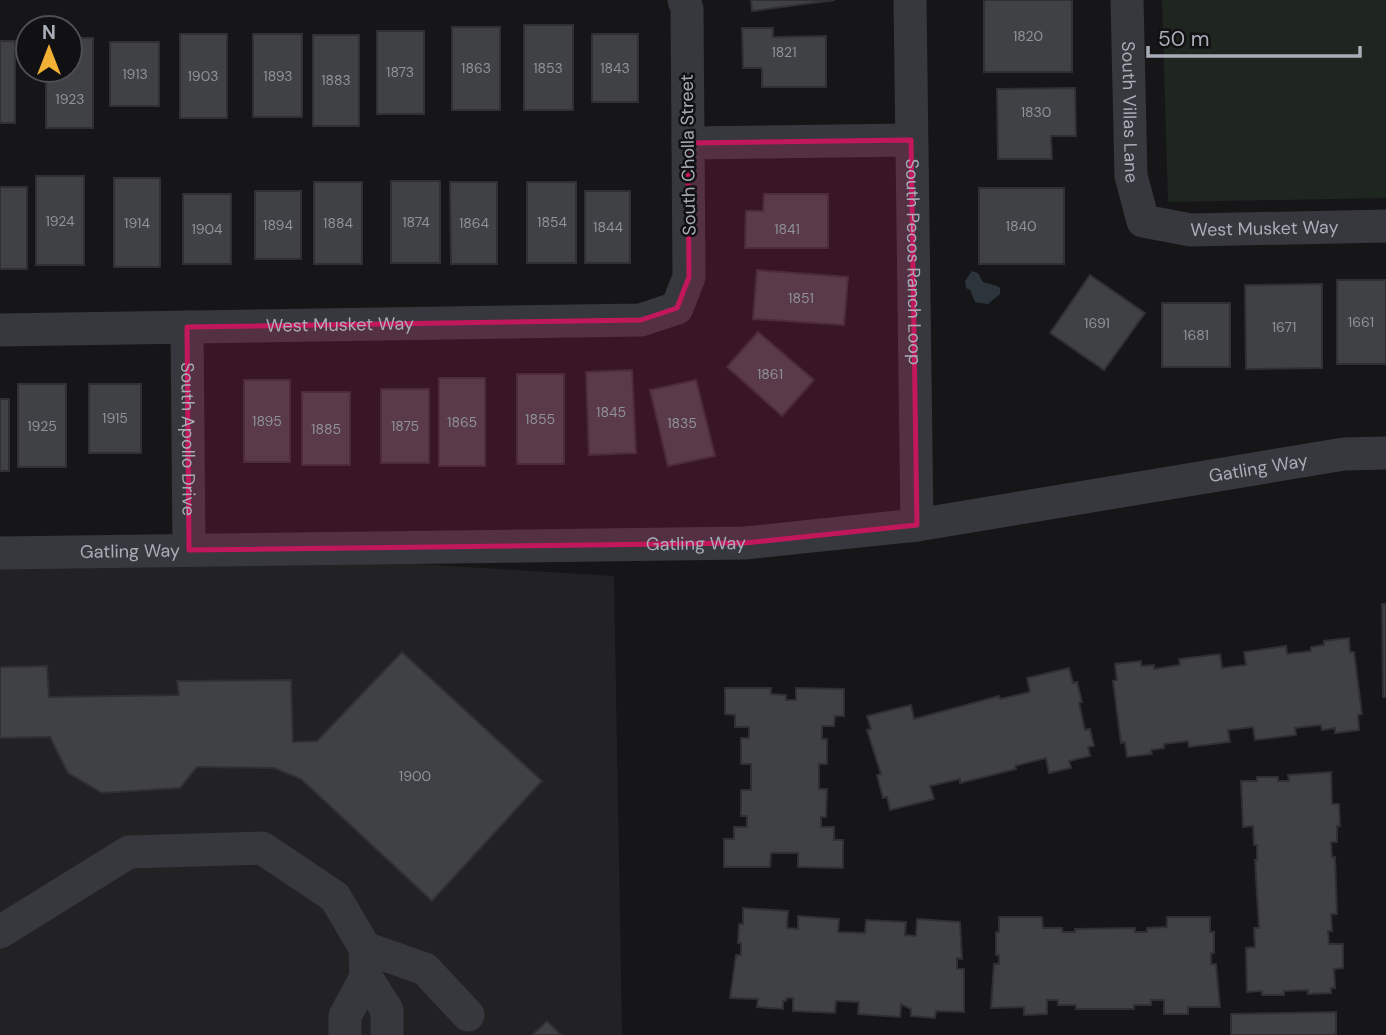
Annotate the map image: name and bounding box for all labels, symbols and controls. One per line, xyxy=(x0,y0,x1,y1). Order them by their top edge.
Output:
north arrow xyxy=(14,14,84,84)
scale bar xyxy=(1148,14,1360,58)
text: N xyxy=(42,20,56,45)
text: 50 m xyxy=(1158,25,1209,53)
house number: 1820 xyxy=(1013,27,1043,45)
street label: South Villas Lane xyxy=(1116,41,1144,186)
house number: 1821 xyxy=(771,43,797,61)
house number: 1863 xyxy=(461,59,491,77)
house number: 1853 xyxy=(533,59,563,77)
house number: 1843 xyxy=(600,59,630,77)
house number: 1873 xyxy=(386,63,414,81)
house number: 1913 xyxy=(122,65,148,83)
house number: 1903 xyxy=(187,67,219,85)
house number: 1893 xyxy=(263,67,293,85)
house number: 1883 xyxy=(321,71,351,89)
street label: South Cholla Street xyxy=(675,74,701,236)
house number: 1923 xyxy=(55,90,85,108)
house number: 1830 xyxy=(1021,103,1051,121)
street label: South Pecos Ranch Loop xyxy=(900,159,927,365)
house number: 1924 xyxy=(45,212,75,230)
house number: 1874 xyxy=(402,213,430,231)
house number: 1854 xyxy=(537,213,567,231)
house number: 1914 xyxy=(124,214,150,232)
house number: 1884 xyxy=(323,214,353,232)
house number: 1864 xyxy=(459,214,490,232)
street label: West Musket Way xyxy=(1190,215,1339,242)
house number: 1894 xyxy=(263,216,293,234)
house number: 1840 xyxy=(1006,217,1036,235)
house number: 1844 xyxy=(593,218,623,236)
house number: 1904 xyxy=(191,220,223,238)
house number: 1841 xyxy=(774,220,800,238)
house number: 1851 xyxy=(788,289,814,307)
street label: West Musket Way xyxy=(266,312,414,338)
house number: 1661 xyxy=(1348,313,1374,331)
house number: 1691 xyxy=(1084,314,1110,332)
house number: 1671 xyxy=(1272,318,1296,336)
house number: 1681 xyxy=(1183,326,1209,344)
street label: South Apollo Drive xyxy=(175,362,201,516)
house number: 1861 xyxy=(757,365,783,383)
house number: 1845 xyxy=(596,403,626,421)
house number: 1915 xyxy=(102,409,128,427)
house number: 1855 xyxy=(525,410,555,428)
house number: 1895 xyxy=(252,412,282,430)
house number: 1865 xyxy=(447,413,477,431)
house number: 1835 xyxy=(667,414,697,432)
house number: 1925 xyxy=(27,417,57,435)
house number: 1875 xyxy=(391,417,419,435)
house number: 1885 xyxy=(311,420,341,438)
street label: Gatling Way xyxy=(1207,448,1310,488)
street label: Gatling Way xyxy=(646,531,746,556)
street label: Gatling Way xyxy=(80,539,180,564)
house number: 1900 xyxy=(399,767,431,785)

